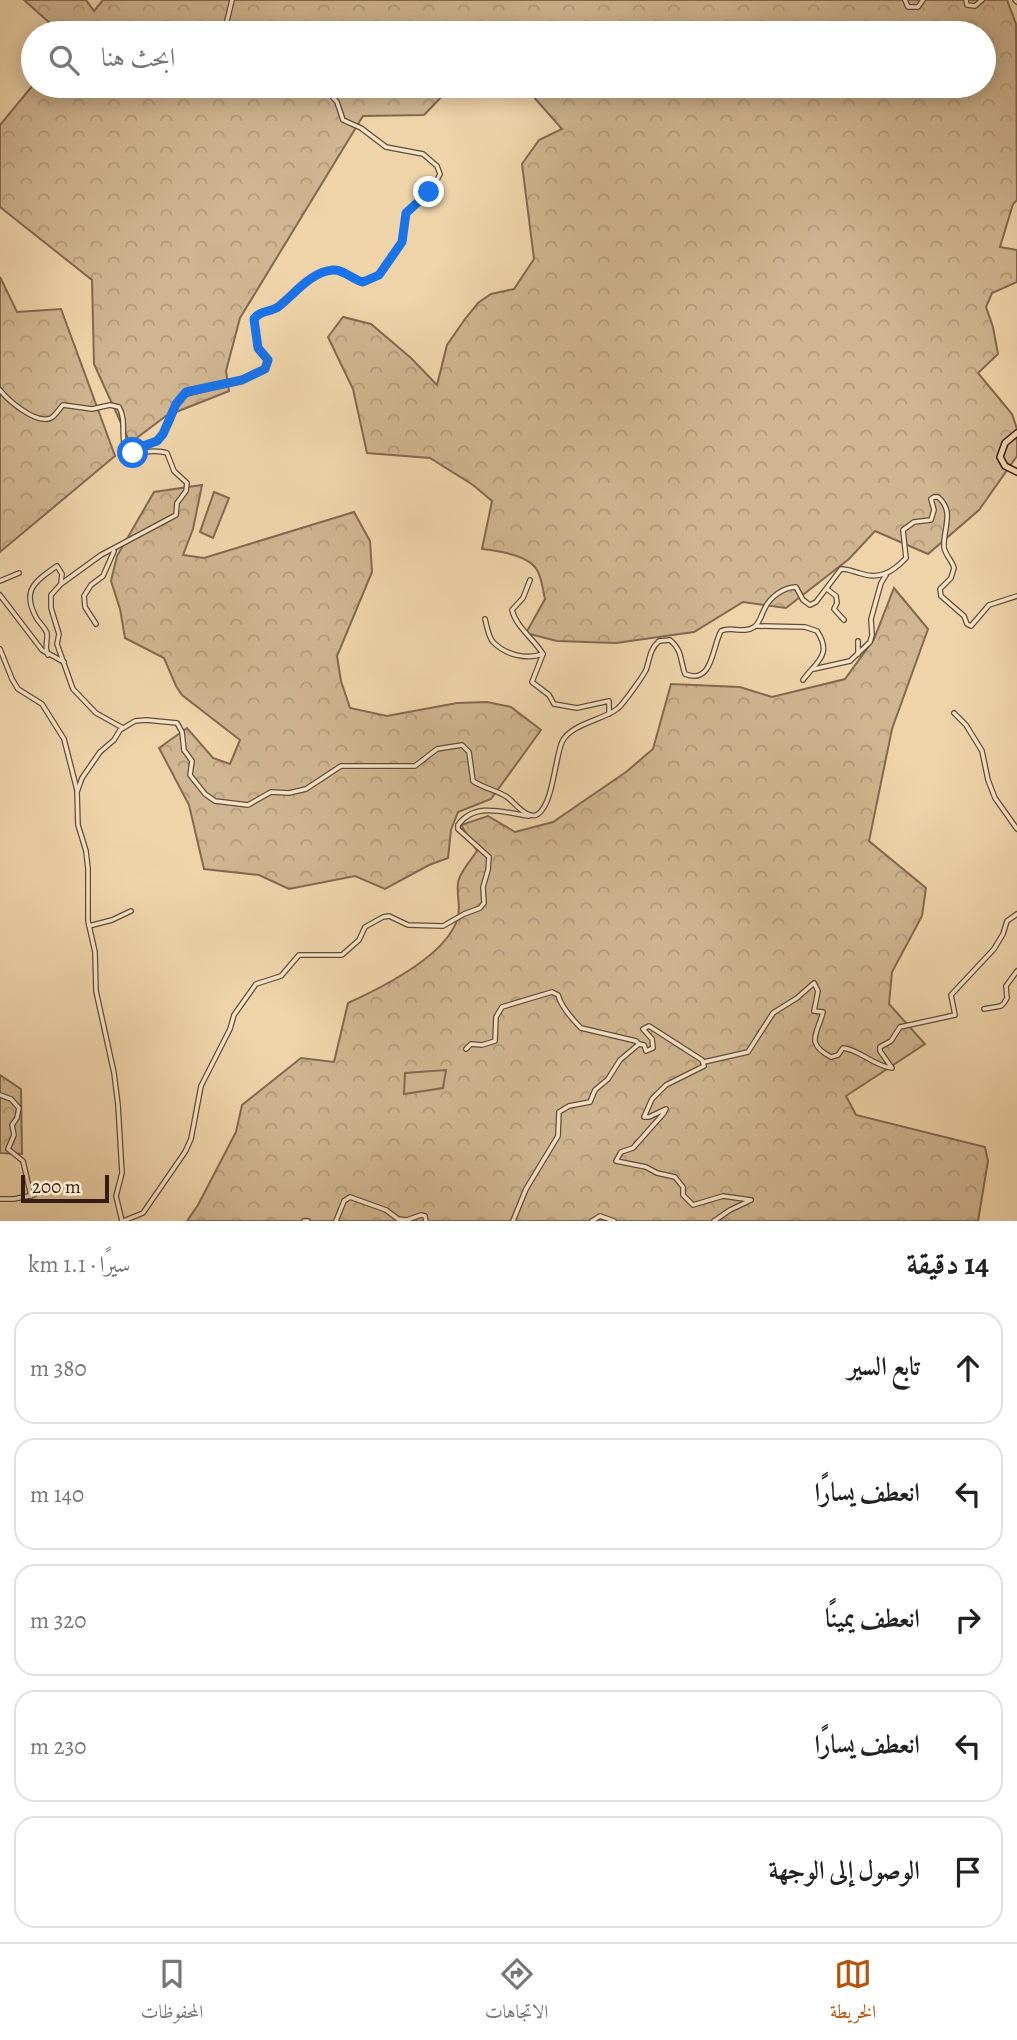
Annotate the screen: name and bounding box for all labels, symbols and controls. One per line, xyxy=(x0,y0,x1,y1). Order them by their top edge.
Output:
search box xyxy=(21,21,996,98)
text: ابحث هنا xyxy=(101,40,176,75)
icon: search xyxy=(45,41,83,79)
route end xyxy=(413,176,444,207)
route start xyxy=(117,437,148,468)
scale bar xyxy=(21,1172,108,1204)
text: 200 m xyxy=(32,1174,81,1200)
text: 14 دقيقة xyxy=(907,1244,989,1284)
text: سيرًا · 1.1 km xyxy=(28,1249,130,1280)
text: تابع السير xyxy=(848,1349,920,1384)
icon: ahead xyxy=(949,1349,987,1387)
text: 380 m xyxy=(30,1353,87,1384)
text: انعطف يسارًا xyxy=(814,1475,920,1510)
icon: left xyxy=(949,1475,987,1513)
text: 140 m xyxy=(30,1479,84,1510)
text: انعطف يمينًا xyxy=(825,1601,920,1636)
icon: right xyxy=(949,1601,987,1639)
text: 320 m xyxy=(30,1605,86,1636)
text: انعطف يسارًا xyxy=(814,1727,920,1762)
icon: left xyxy=(949,1727,987,1765)
text: 230 m xyxy=(30,1731,86,1762)
text: الوصول إلى الوجهة xyxy=(768,1853,920,1888)
icon: arrive xyxy=(949,1853,987,1891)
tab: المحفوظات xyxy=(141,1955,203,2030)
tab: الاتجاهات xyxy=(485,1955,548,2030)
tab: الخريطة xyxy=(830,1955,876,2030)

